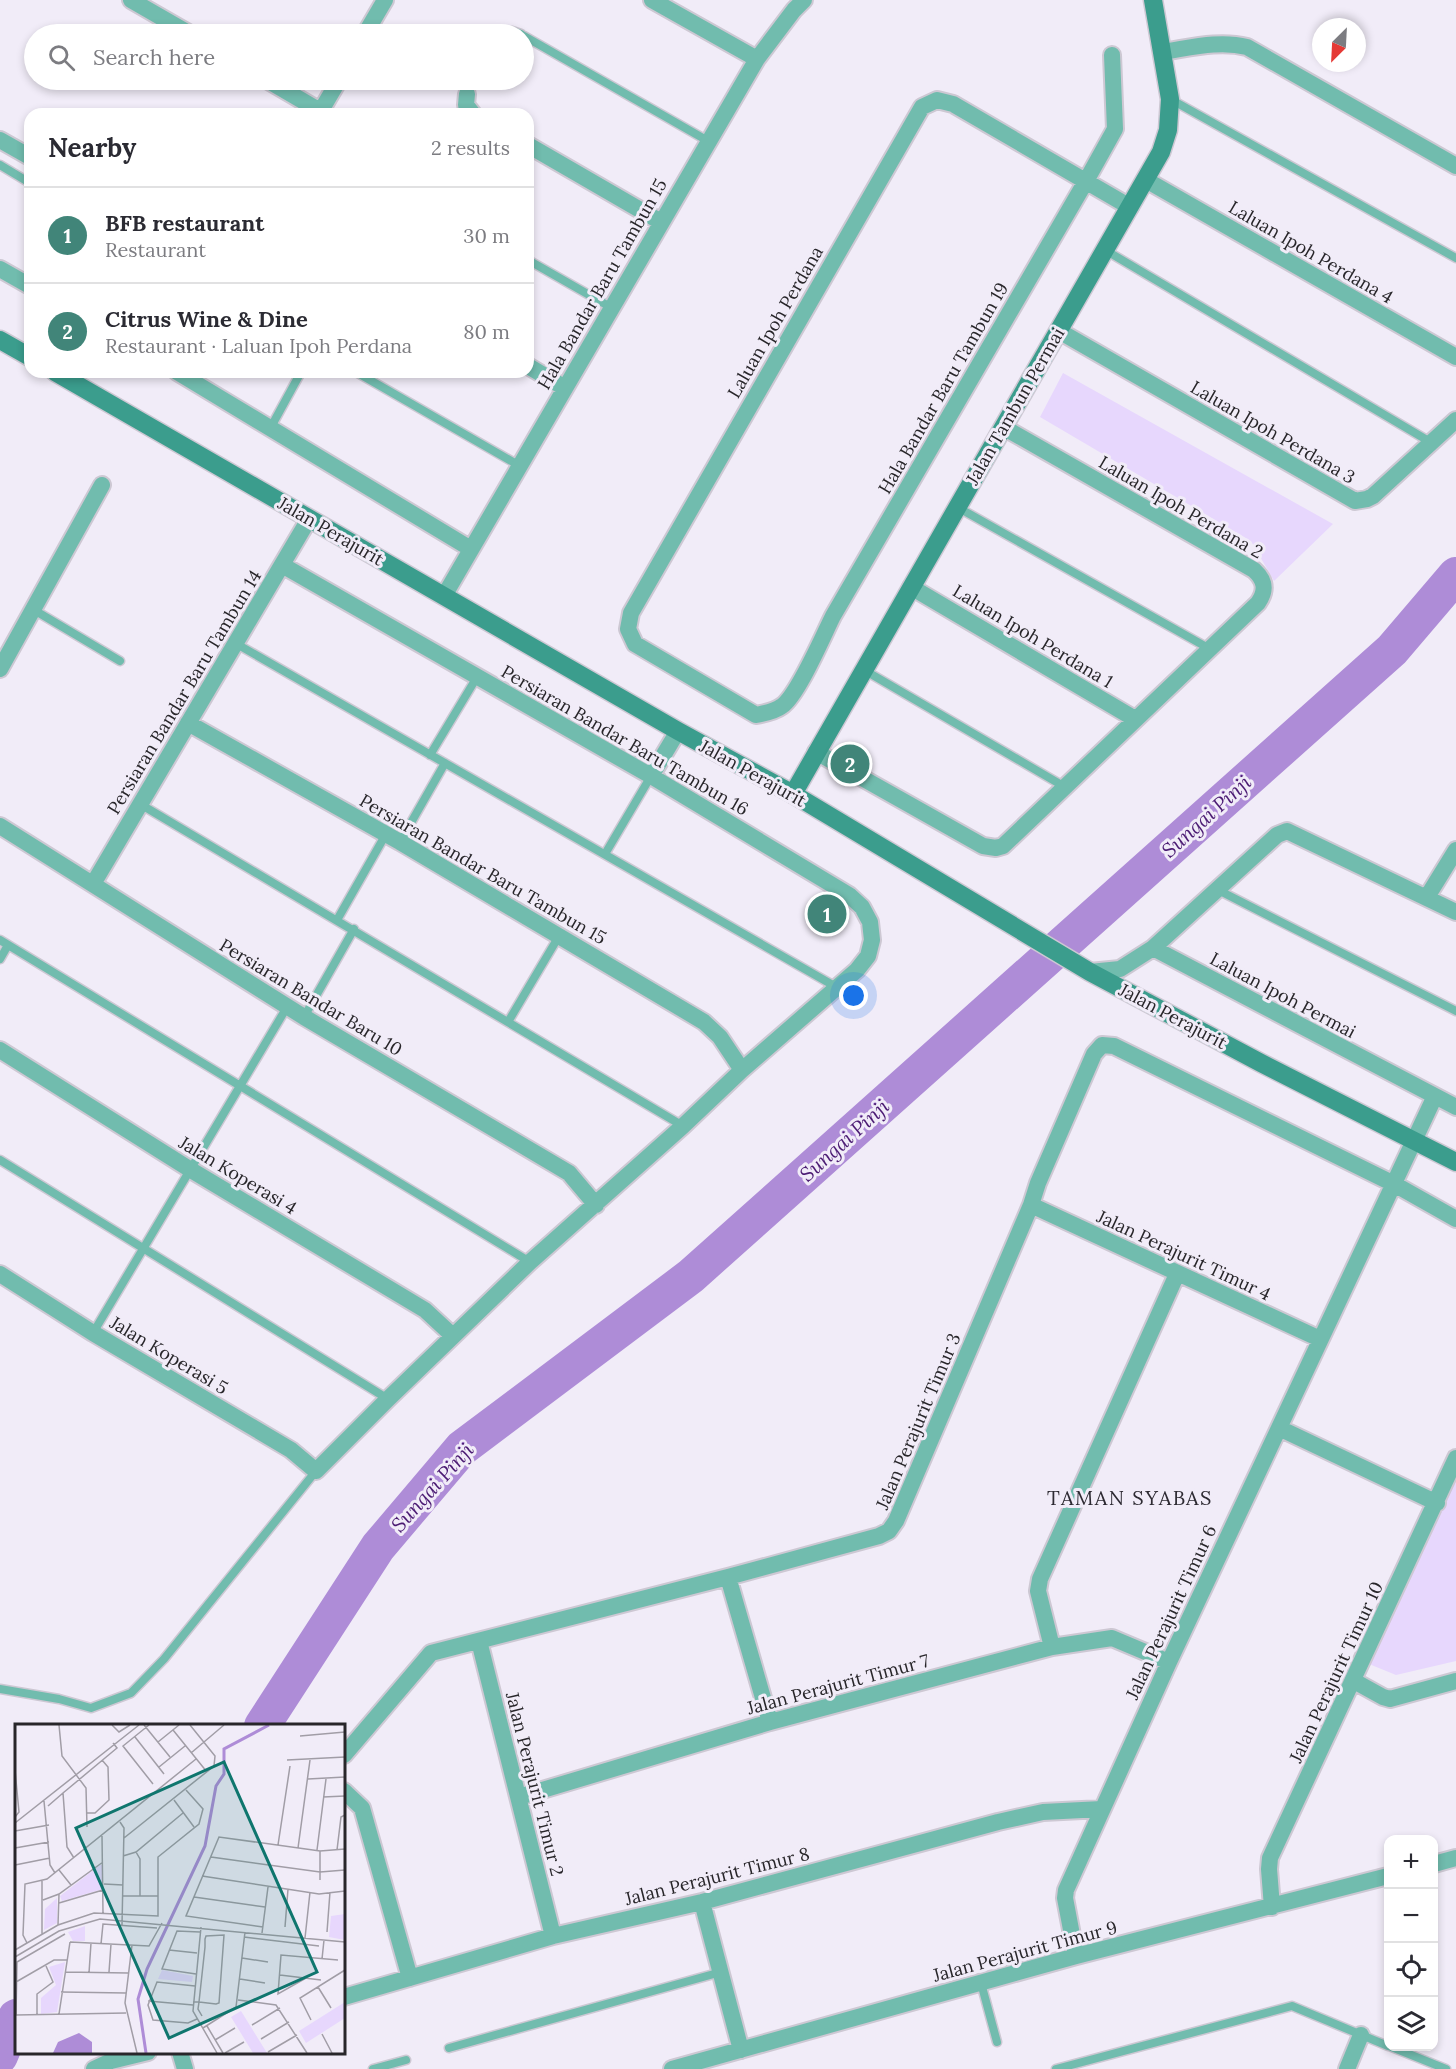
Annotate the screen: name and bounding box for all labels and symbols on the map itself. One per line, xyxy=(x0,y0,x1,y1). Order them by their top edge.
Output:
north arrow xyxy=(1312,18,1366,72)
street label: Hala Bandar Baru Tambun 15 xyxy=(532,175,672,393)
street label: Laluan Ipoh Perdana 4 xyxy=(1225,196,1398,309)
street label: Laluan Ipoh Perdana xyxy=(722,242,828,402)
street label: Hala Bandar Baru Tambun 19 xyxy=(873,278,1013,498)
street label: Jalan Tambun Permai xyxy=(960,323,1069,490)
street label: Laluan Ipoh Perdana 3 xyxy=(1187,375,1359,489)
street label: Laluan Ipoh Perdana 2 xyxy=(1095,451,1267,563)
street label: Jalan Perajurit xyxy=(273,491,388,571)
street label: Persiaran Bandar Baru Tambun 14 xyxy=(102,565,266,818)
street label: Laluan Ipoh Perdana 1 xyxy=(949,579,1117,693)
street label: Persiaran Bandar Baru Tambun 16 xyxy=(497,660,753,820)
street label: Jalan Perajurit xyxy=(695,734,810,812)
pin: 2 xyxy=(830,742,870,786)
water label: Sungai Pinji xyxy=(1156,769,1256,863)
street label: Persiaran Bandar Baru Tambun 15 xyxy=(356,789,610,949)
pin: 1 xyxy=(808,892,846,936)
street label: Persiaran Bandar Baru 10 xyxy=(215,933,407,1061)
street label: Laluan Ipoh Permai xyxy=(1206,947,1360,1043)
street label: Jalan Perajurit xyxy=(1114,978,1231,1054)
your location xyxy=(839,981,868,1010)
water label: Sungai Pinji xyxy=(794,1093,894,1187)
street label: Jalan Koperasi 4 xyxy=(174,1130,301,1219)
street label: Jalan Perajurit Timur 4 xyxy=(1093,1204,1275,1305)
street label: Jalan Koperasi 5 xyxy=(105,1310,232,1399)
street label: Jalan Perajurit Timur 3 xyxy=(870,1329,966,1514)
water label: Sungai Pinji xyxy=(385,1437,479,1537)
district label: TAMAN SYABAS xyxy=(1047,1485,1213,1510)
street label: Jalan Perajurit Timur 6 xyxy=(1120,1521,1221,1704)
street label: Jalan Perajurit Timur 10 xyxy=(1284,1578,1388,1767)
street label: Jalan Perajurit Timur 7 xyxy=(743,1649,932,1720)
street label: Jalan Perajurit Timur 2 xyxy=(501,1689,569,1878)
inset map xyxy=(15,1724,345,2054)
street label: Jalan Perajurit Timur 8 xyxy=(621,1842,812,1910)
street label: Jalan Perajurit Timur 9 xyxy=(929,1915,1120,1987)

